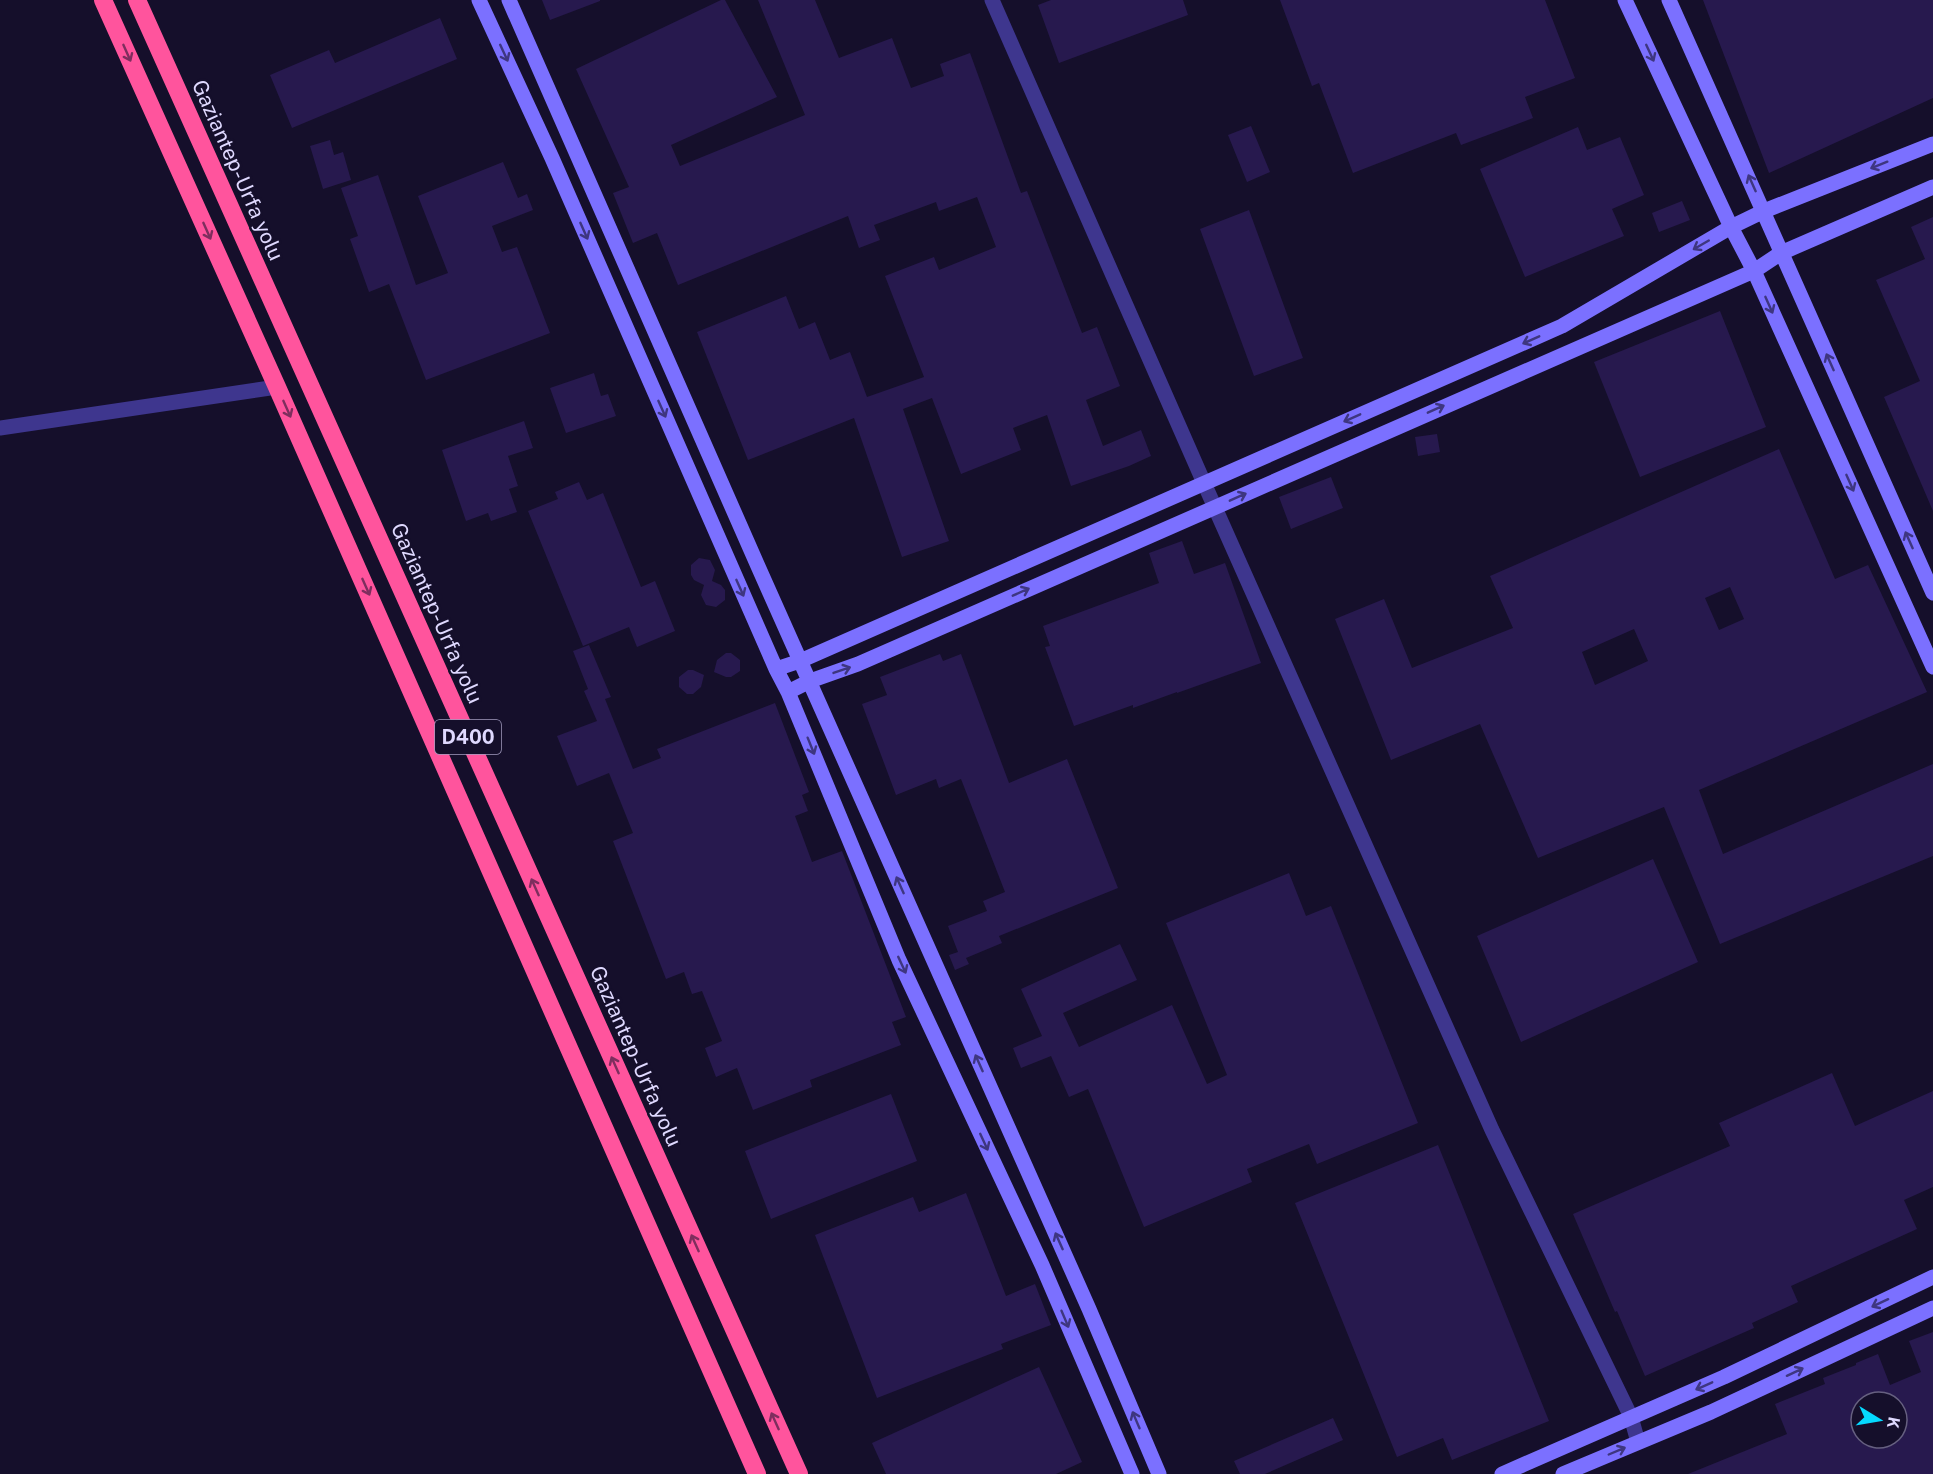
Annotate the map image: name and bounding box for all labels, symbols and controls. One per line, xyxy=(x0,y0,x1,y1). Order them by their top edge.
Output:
one-way arrow xyxy=(122,44,133,62)
one-way arrow xyxy=(498,44,510,62)
one-way arrow xyxy=(1645,44,1657,62)
street label: Gaziantep-Urfa yolu xyxy=(187,76,289,264)
one-way arrow xyxy=(1870,161,1888,172)
one-way arrow xyxy=(1745,174,1756,192)
one-way arrow xyxy=(579,221,590,239)
one-way arrow xyxy=(202,222,213,240)
one-way arrow xyxy=(1693,239,1710,251)
one-way arrow xyxy=(1764,296,1776,314)
one-way arrow xyxy=(1522,335,1540,346)
one-way arrow xyxy=(1823,353,1835,371)
one-way arrow xyxy=(282,399,293,418)
one-way arrow xyxy=(657,400,669,418)
one-way arrow xyxy=(1426,403,1444,415)
one-way arrow xyxy=(1344,413,1362,424)
one-way arrow xyxy=(1844,473,1856,491)
one-way arrow xyxy=(1229,490,1247,501)
street label: Gaziantep-Urfa yolu xyxy=(386,519,488,707)
one-way arrow xyxy=(1903,531,1914,549)
one-way arrow xyxy=(361,578,372,596)
one-way arrow xyxy=(736,579,747,597)
one-way arrow xyxy=(1012,586,1030,597)
one-way arrow xyxy=(832,663,851,674)
road number: D400 xyxy=(435,720,501,754)
one-way arrow xyxy=(806,736,817,755)
one-way arrow xyxy=(894,876,906,894)
one-way arrow xyxy=(529,878,540,897)
one-way arrow xyxy=(896,955,908,973)
street label: Gaziantep-Urfa yolu xyxy=(585,962,687,1150)
one-way arrow xyxy=(973,1054,984,1072)
one-way arrow xyxy=(609,1056,620,1074)
one-way arrow xyxy=(979,1132,991,1150)
one-way arrow xyxy=(1052,1233,1064,1251)
one-way arrow xyxy=(689,1234,700,1252)
one-way arrow xyxy=(1872,1297,1890,1309)
one-way arrow xyxy=(1061,1310,1072,1328)
one-way arrow xyxy=(1786,1366,1804,1377)
one-way arrow xyxy=(1695,1381,1713,1392)
north arrow xyxy=(1849,1390,1909,1450)
one-way arrow xyxy=(769,1412,780,1430)
one-way arrow xyxy=(1130,1412,1141,1430)
text: K xyxy=(1883,1415,1904,1431)
one-way arrow xyxy=(1608,1445,1626,1456)

